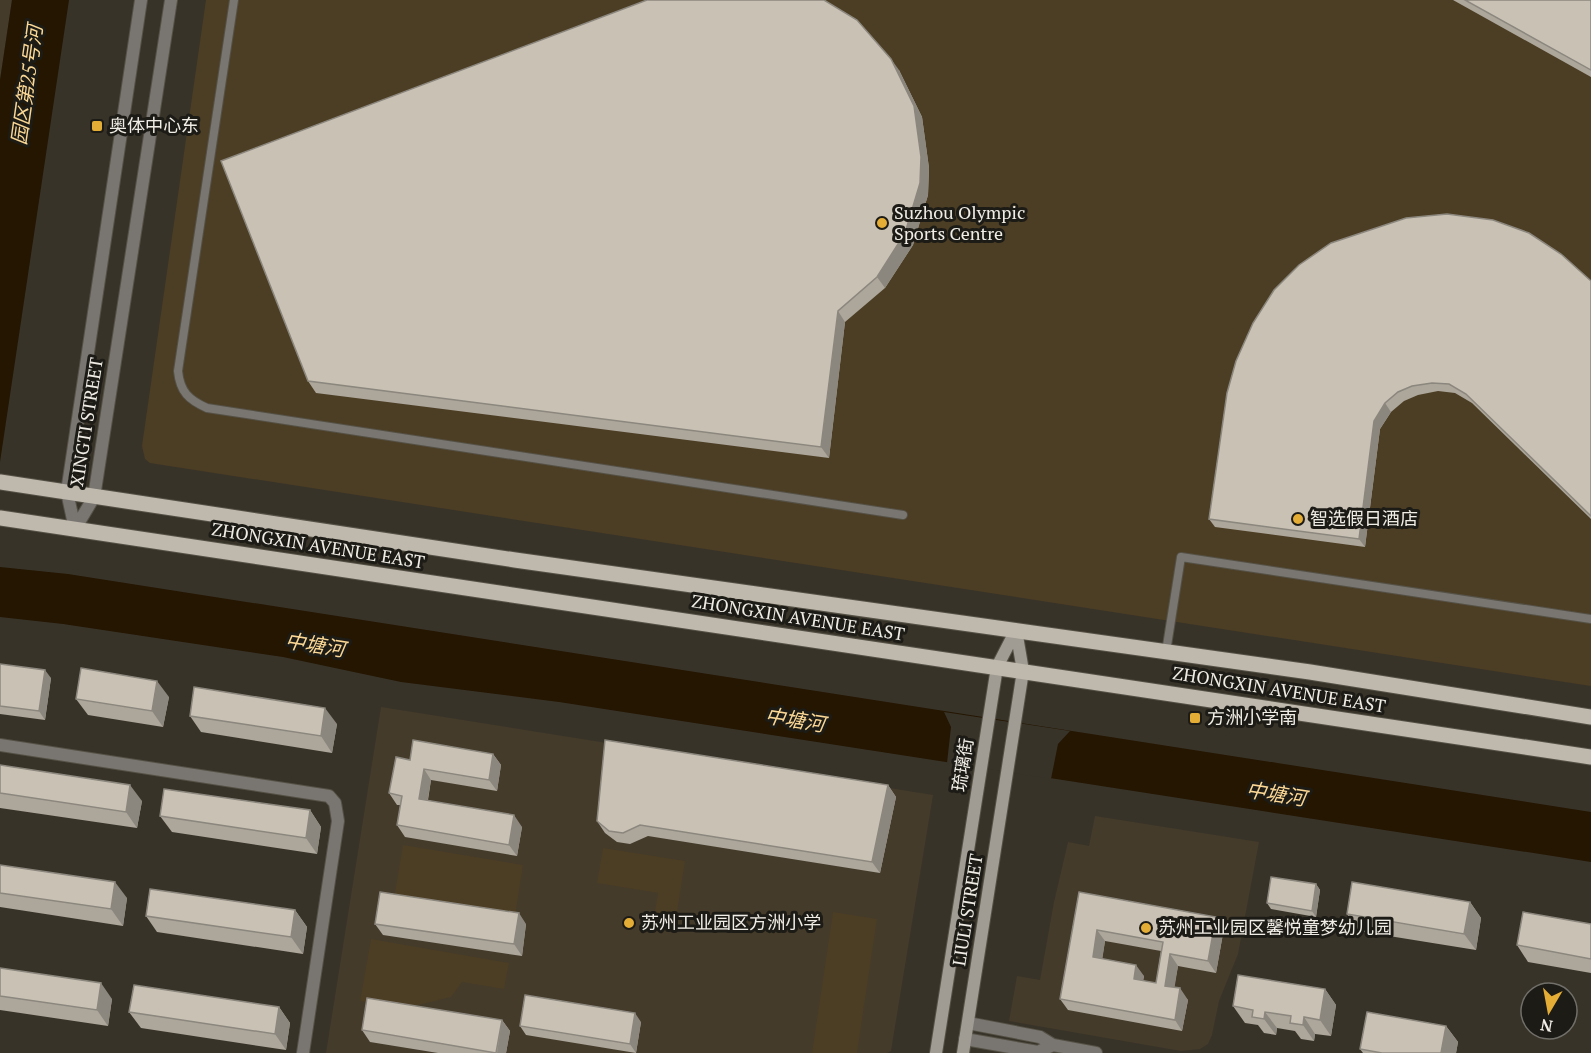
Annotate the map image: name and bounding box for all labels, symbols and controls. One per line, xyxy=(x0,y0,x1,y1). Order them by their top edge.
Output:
water label: 园区第25号河 xyxy=(5,19,49,147)
place label: 奥体中心东 xyxy=(109,113,199,137)
marker: 奥体中心东 xyxy=(90,119,104,133)
place label: Suzhou Olympic Sports Centre xyxy=(894,200,1025,245)
marker: Suzhou Olympic Sports Centre xyxy=(875,216,889,230)
street label: XINGTI STREET xyxy=(64,356,108,488)
place label: 智选假日酒店 xyxy=(1310,506,1418,530)
marker: 智选假日酒店 xyxy=(1291,512,1305,526)
street label: ZHONGXIN AVENUE EAST xyxy=(210,516,426,574)
street label: ZHONGXIN AVENUE EAST xyxy=(690,588,906,646)
water label: 中塘河 xyxy=(283,626,351,663)
street label: ZHONGXIN AVENUE EAST xyxy=(1171,660,1387,718)
water label: 中塘河 xyxy=(763,701,831,738)
place label: 方洲小学南 xyxy=(1207,705,1297,729)
marker: 方洲小学南 xyxy=(1188,711,1202,725)
street label: 琉璃街 xyxy=(946,736,978,793)
water label: 中塘河 xyxy=(1244,775,1312,812)
street label: LIULI STREET xyxy=(946,852,988,968)
place label: 苏州工业园区方洲小学 xyxy=(641,910,821,934)
place label: 苏州工业园区馨悦童梦幼儿园 xyxy=(1158,915,1392,939)
marker: 苏州工业园区方洲小学 xyxy=(622,916,636,930)
marker: 苏州工业园区馨悦童梦幼儿园 xyxy=(1139,921,1153,935)
north arrow xyxy=(1519,981,1579,1041)
text: N xyxy=(1539,1014,1554,1038)

